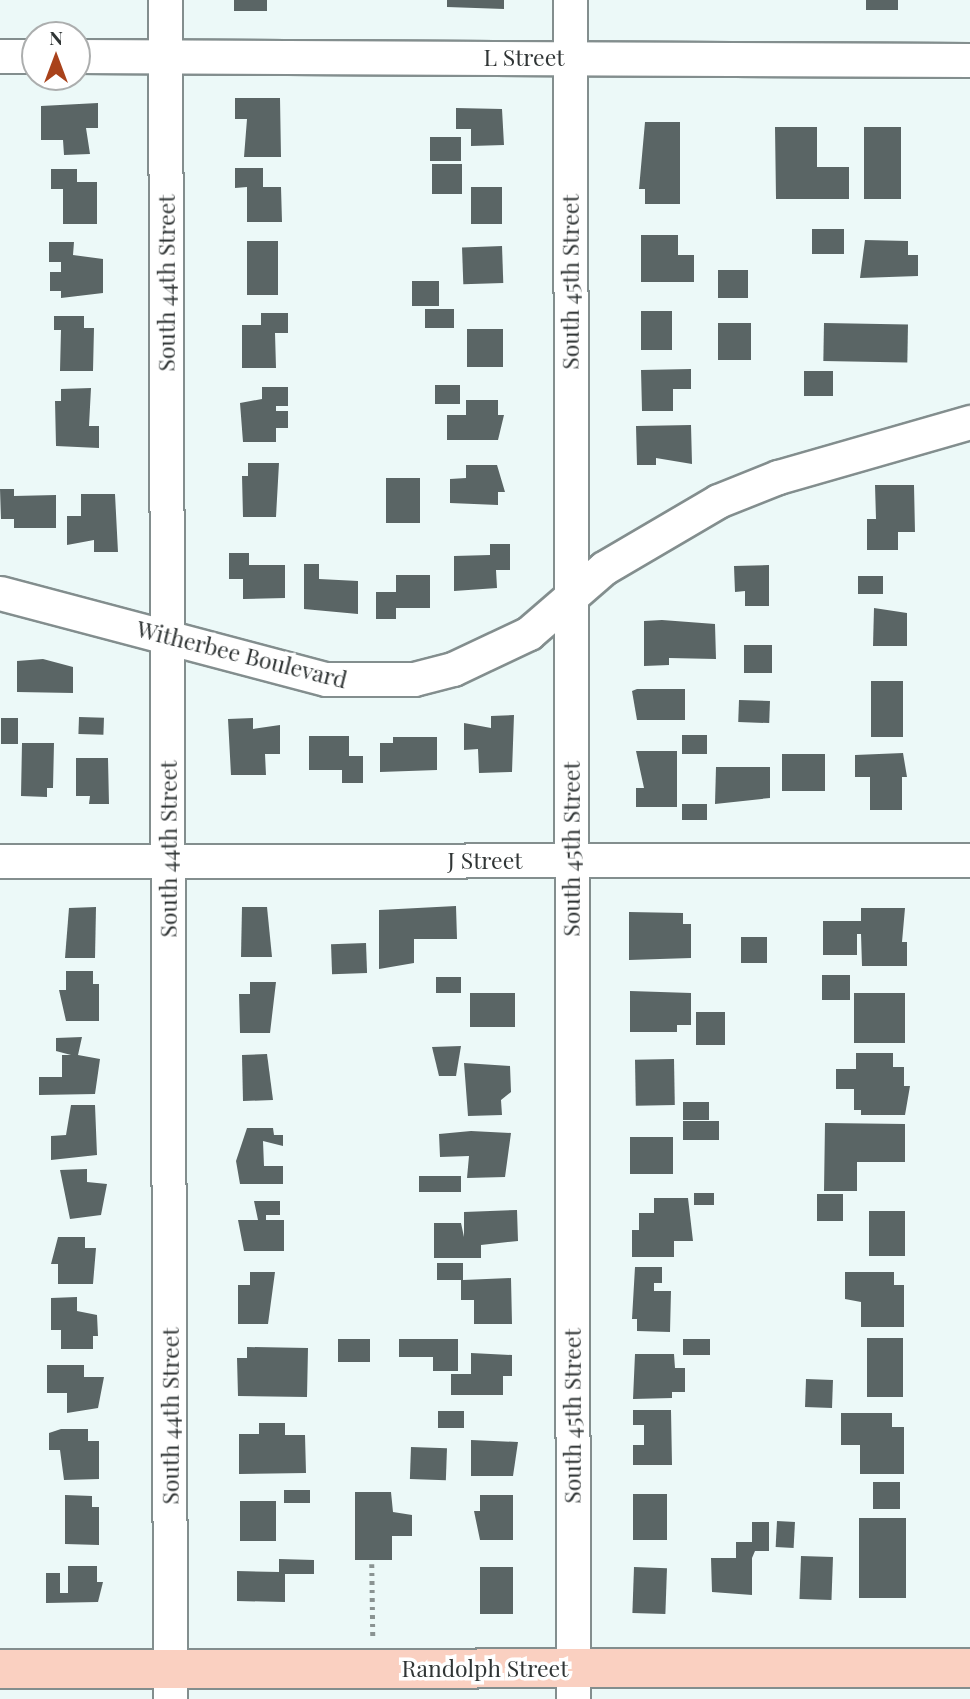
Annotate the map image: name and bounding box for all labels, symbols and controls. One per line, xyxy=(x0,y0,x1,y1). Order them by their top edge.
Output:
north arrow xyxy=(21,21,91,91)
text: N xyxy=(49,24,63,50)
street label: L Street xyxy=(483,43,565,71)
street label: South 44th Street xyxy=(152,194,180,372)
street label: South 45th Street xyxy=(556,194,584,370)
street label: Witherbee Boulevard xyxy=(134,614,350,694)
street label: South 44th Street xyxy=(154,760,182,938)
street label: South 45th Street xyxy=(557,761,585,937)
street label: J Street xyxy=(448,846,522,874)
street label: South 44th Street xyxy=(156,1327,184,1505)
street label: South 45th Street xyxy=(558,1328,586,1504)
street label: Randolph Street xyxy=(402,1654,568,1682)

